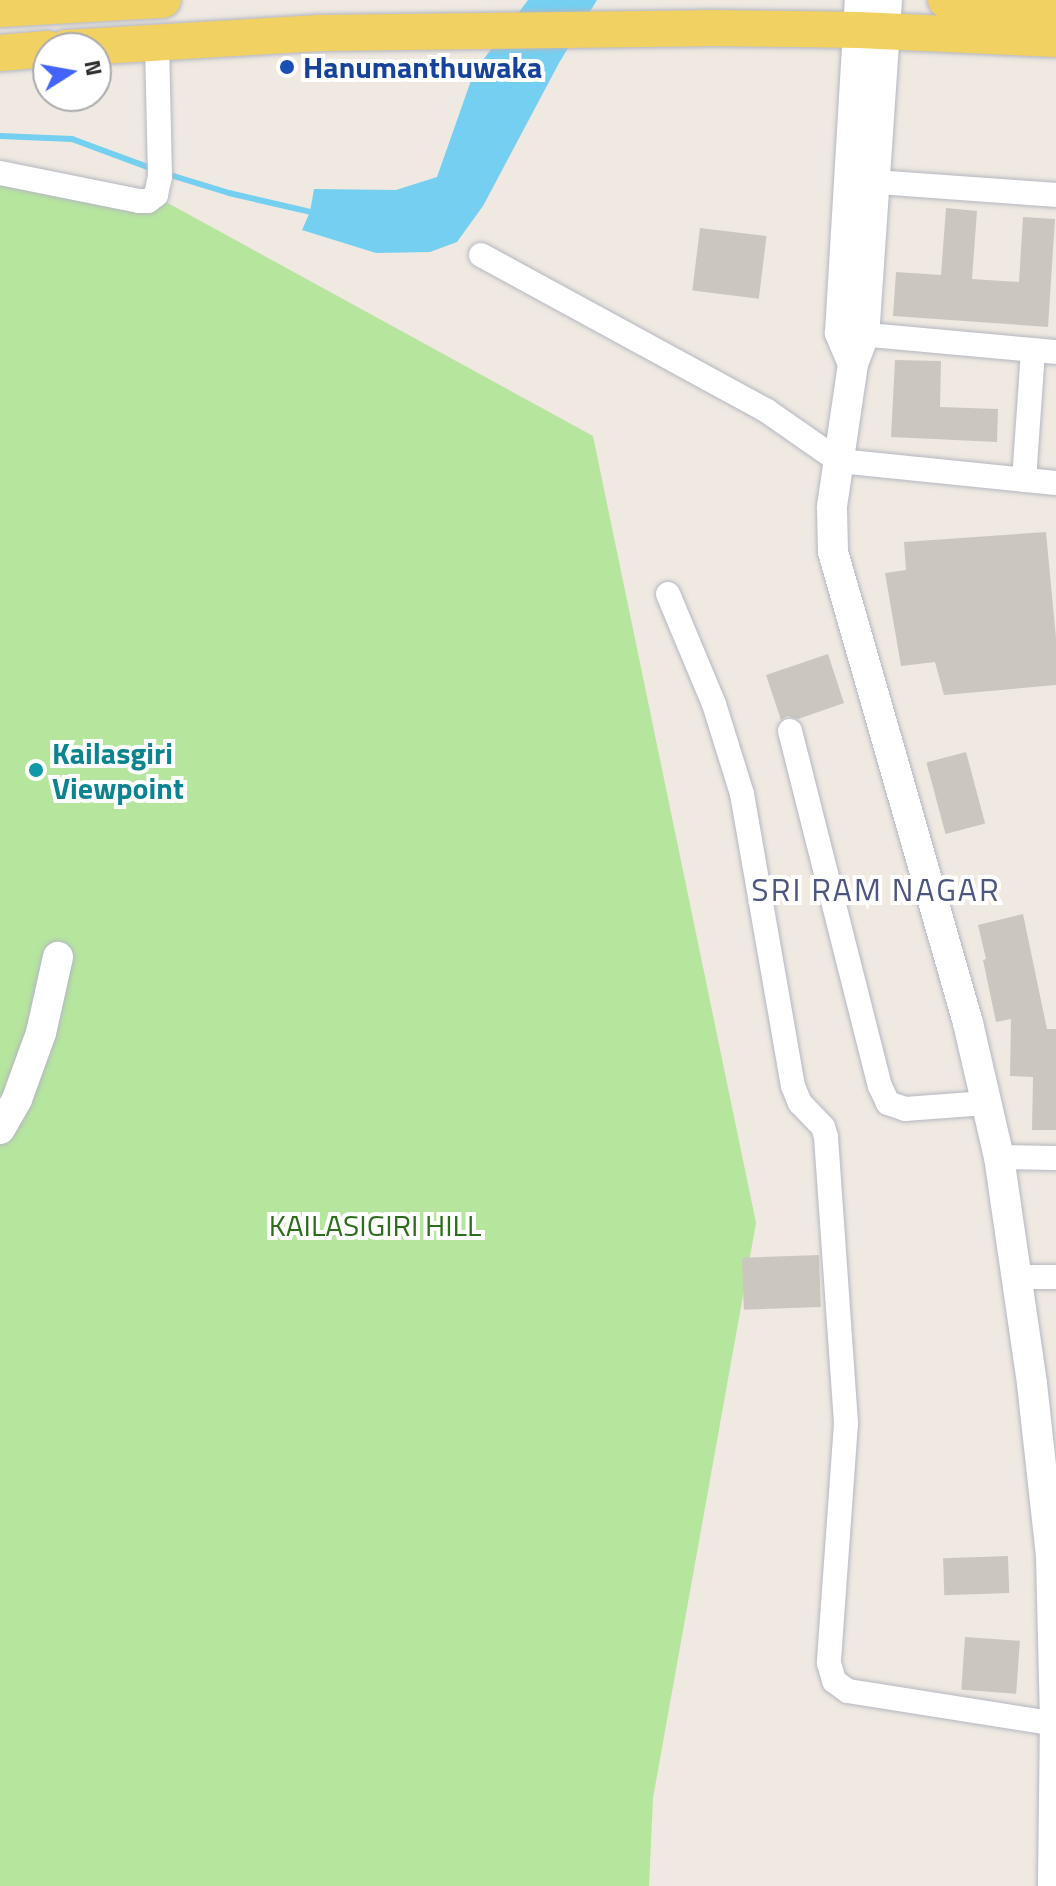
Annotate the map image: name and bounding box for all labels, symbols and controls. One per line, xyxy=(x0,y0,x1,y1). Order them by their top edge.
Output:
north arrow xyxy=(32,32,112,112)
place label: Hanumanthuwaka xyxy=(303,49,542,85)
text: N xyxy=(75,57,112,79)
marker: Hanumanthuwaka xyxy=(278,58,296,76)
place label: Kailasgiri Viewpoint xyxy=(52,735,184,806)
marker: Kailasgiri Viewpoint xyxy=(27,761,45,779)
district label: SRI RAM NAGAR xyxy=(751,870,1001,908)
park label: KAILASIGIRI HILL xyxy=(269,1207,481,1243)

